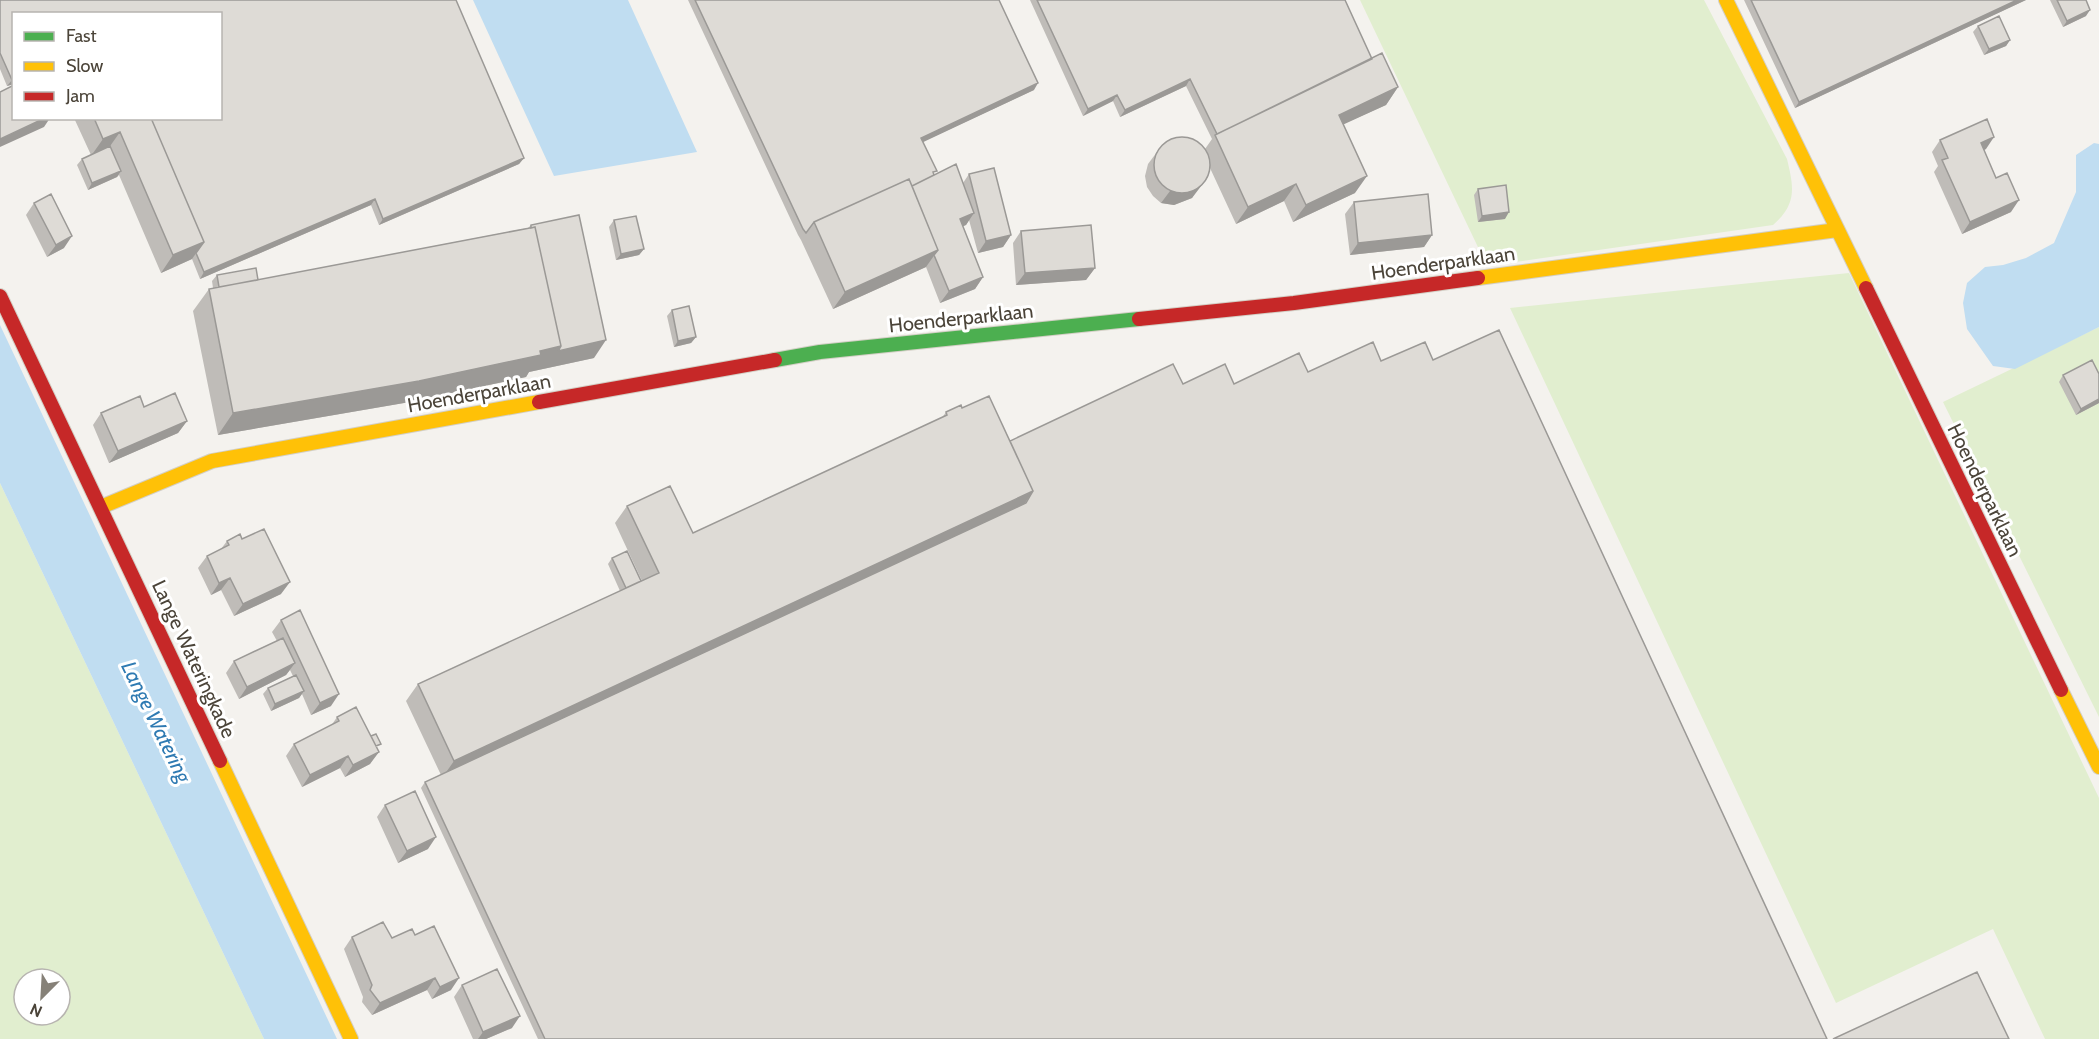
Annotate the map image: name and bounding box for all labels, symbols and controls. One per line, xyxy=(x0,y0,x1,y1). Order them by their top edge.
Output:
legend xyxy=(12,12,222,120)
text: Fast xyxy=(66,25,97,47)
text: Slow xyxy=(66,55,103,77)
text: Jam xyxy=(65,85,95,107)
street label: Hoenderparklaan xyxy=(1370,241,1516,285)
street label: Hoenderparklaan xyxy=(888,298,1034,338)
street label: Hoenderparklaan xyxy=(405,369,553,417)
street label: Hoenderparklaan xyxy=(1942,420,2028,560)
street label: Lange Wateringkade xyxy=(147,576,241,742)
water label: Lange Watering xyxy=(116,657,196,787)
north arrow xyxy=(12,967,72,1027)
text: N xyxy=(27,999,45,1021)

